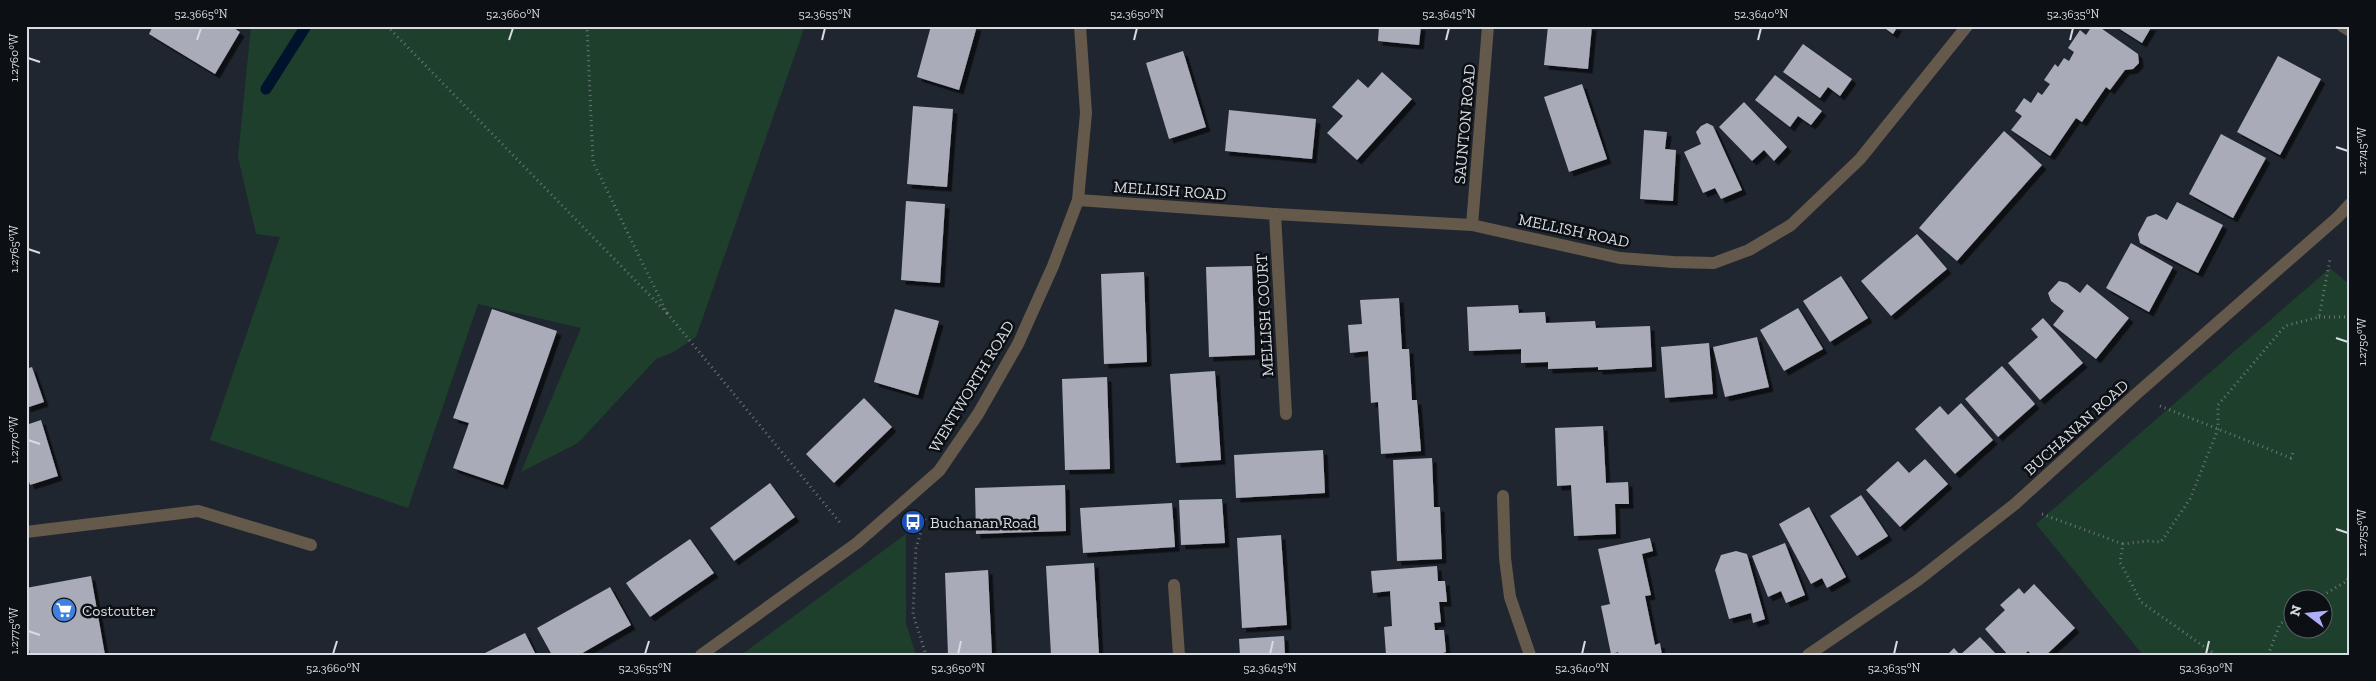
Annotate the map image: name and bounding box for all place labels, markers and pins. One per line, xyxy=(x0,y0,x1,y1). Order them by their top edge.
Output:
bus stop icon: Buchanan Road xyxy=(900,509,926,535)
place label: Buchanan Road xyxy=(930,513,1037,532)
supermarket icon: Costcutter xyxy=(51,597,77,623)
place label: Costcutter xyxy=(82,601,156,620)

